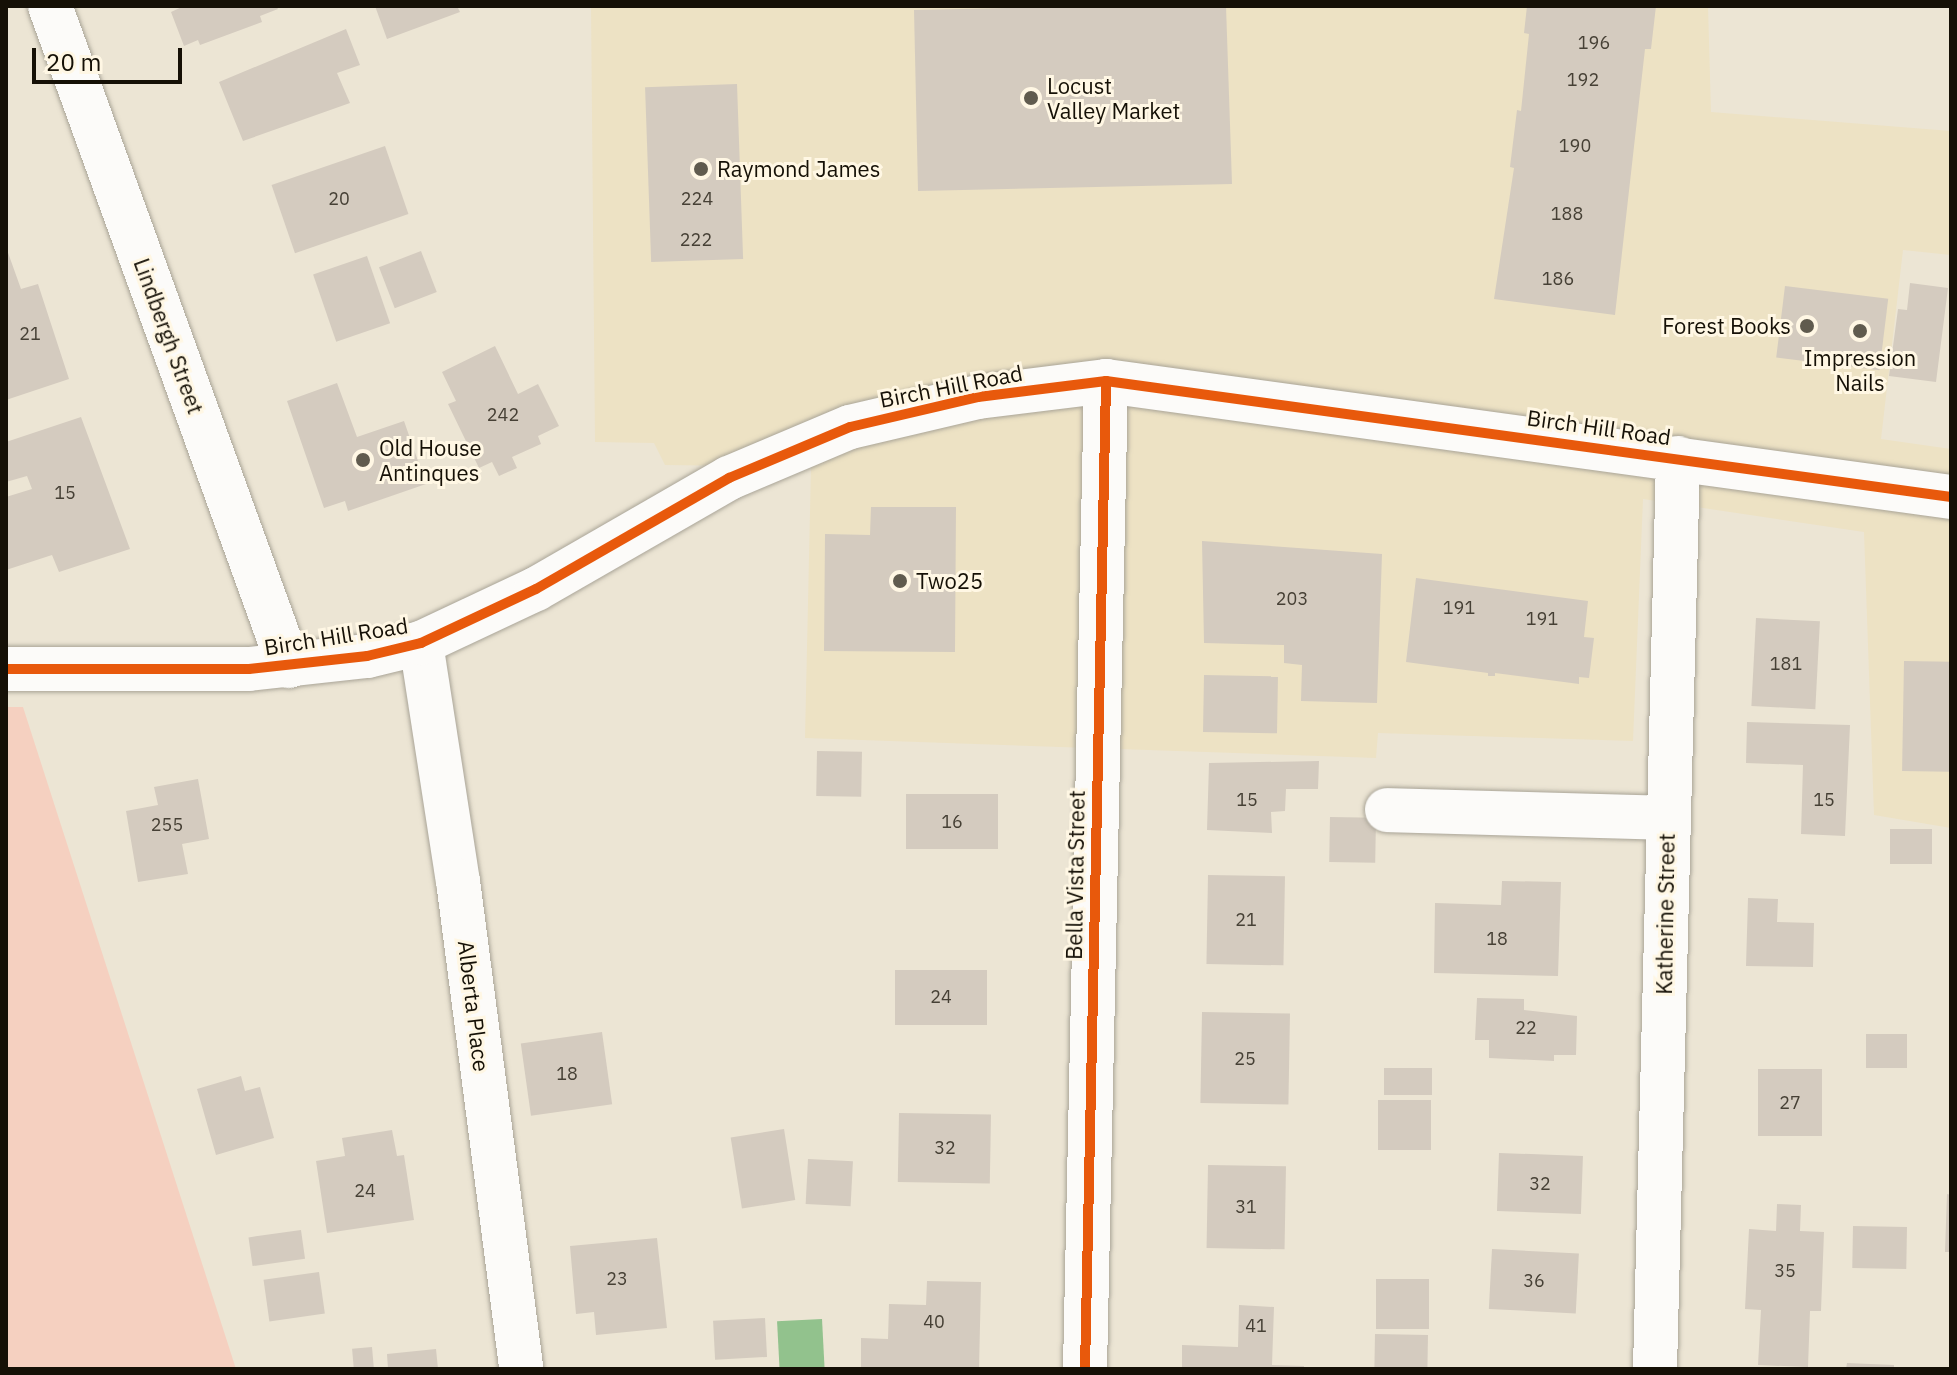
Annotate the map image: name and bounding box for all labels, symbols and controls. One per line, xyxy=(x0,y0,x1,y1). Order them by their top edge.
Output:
scale bar xyxy=(36,32,186,82)
house number: 196 xyxy=(1578,32,1610,54)
text: 20 m xyxy=(46,46,101,78)
house number: 192 xyxy=(1567,69,1599,91)
place label: Locust Valley Market xyxy=(1047,72,1180,124)
marker: Locust Valley Market xyxy=(1022,89,1040,107)
house number: 190 xyxy=(1559,135,1591,157)
place label: Raymond James xyxy=(717,156,880,182)
marker: Raymond James xyxy=(692,160,710,178)
house number: 20 xyxy=(328,188,350,210)
house number: 224 xyxy=(681,188,713,210)
house number: 188 xyxy=(1551,203,1583,225)
house number: 222 xyxy=(680,229,712,251)
street label: Lindbergh Street xyxy=(129,255,209,417)
house number: 186 xyxy=(1542,268,1574,290)
place label: Forest Books xyxy=(1662,313,1791,339)
marker: Forest Books xyxy=(1798,317,1816,335)
marker: Impression Nails xyxy=(1851,322,1869,340)
house number: 21 xyxy=(19,323,41,345)
place label: Impression Nails xyxy=(1804,344,1916,396)
street label: Birch Hill Road xyxy=(877,359,1025,413)
house number: 242 xyxy=(487,404,519,426)
street label: Birch Hill Road xyxy=(1525,404,1673,450)
place label: Old House Antinques xyxy=(379,434,482,486)
marker: Old House Antinques xyxy=(354,451,372,469)
house number: 15 xyxy=(54,482,76,504)
place label: Two25 xyxy=(916,568,983,594)
marker: Two25 xyxy=(891,572,909,590)
house number: 203 xyxy=(1276,588,1308,610)
house number: 191 xyxy=(1443,597,1475,619)
house number: 191 xyxy=(1526,608,1558,630)
street label: Birch Hill Road xyxy=(262,612,410,660)
house number: 181 xyxy=(1770,653,1802,675)
house number: 15 xyxy=(1236,789,1258,811)
house number: 15 xyxy=(1813,789,1835,811)
street label: Bella Vista Street xyxy=(1060,790,1090,960)
house number: 16 xyxy=(941,811,963,833)
house number: 255 xyxy=(151,814,183,836)
street label: Katherine Street xyxy=(1650,833,1680,995)
house number: 21 xyxy=(1235,909,1257,931)
house number: 18 xyxy=(1486,928,1508,950)
street label: Alberta Place xyxy=(453,939,495,1073)
house number: 24 xyxy=(930,986,952,1008)
house number: 22 xyxy=(1515,1017,1537,1039)
house number: 25 xyxy=(1234,1048,1256,1070)
house number: 18 xyxy=(556,1063,578,1085)
house number: 27 xyxy=(1779,1092,1801,1114)
house number: 32 xyxy=(934,1137,956,1159)
house number: 32 xyxy=(1529,1173,1551,1195)
house number: 24 xyxy=(354,1180,376,1202)
house number: 31 xyxy=(1235,1196,1257,1218)
house number: 35 xyxy=(1774,1260,1796,1282)
house number: 23 xyxy=(606,1268,628,1290)
house number: 36 xyxy=(1523,1270,1545,1292)
house number: 40 xyxy=(923,1311,945,1333)
house number: 41 xyxy=(1245,1315,1267,1337)

